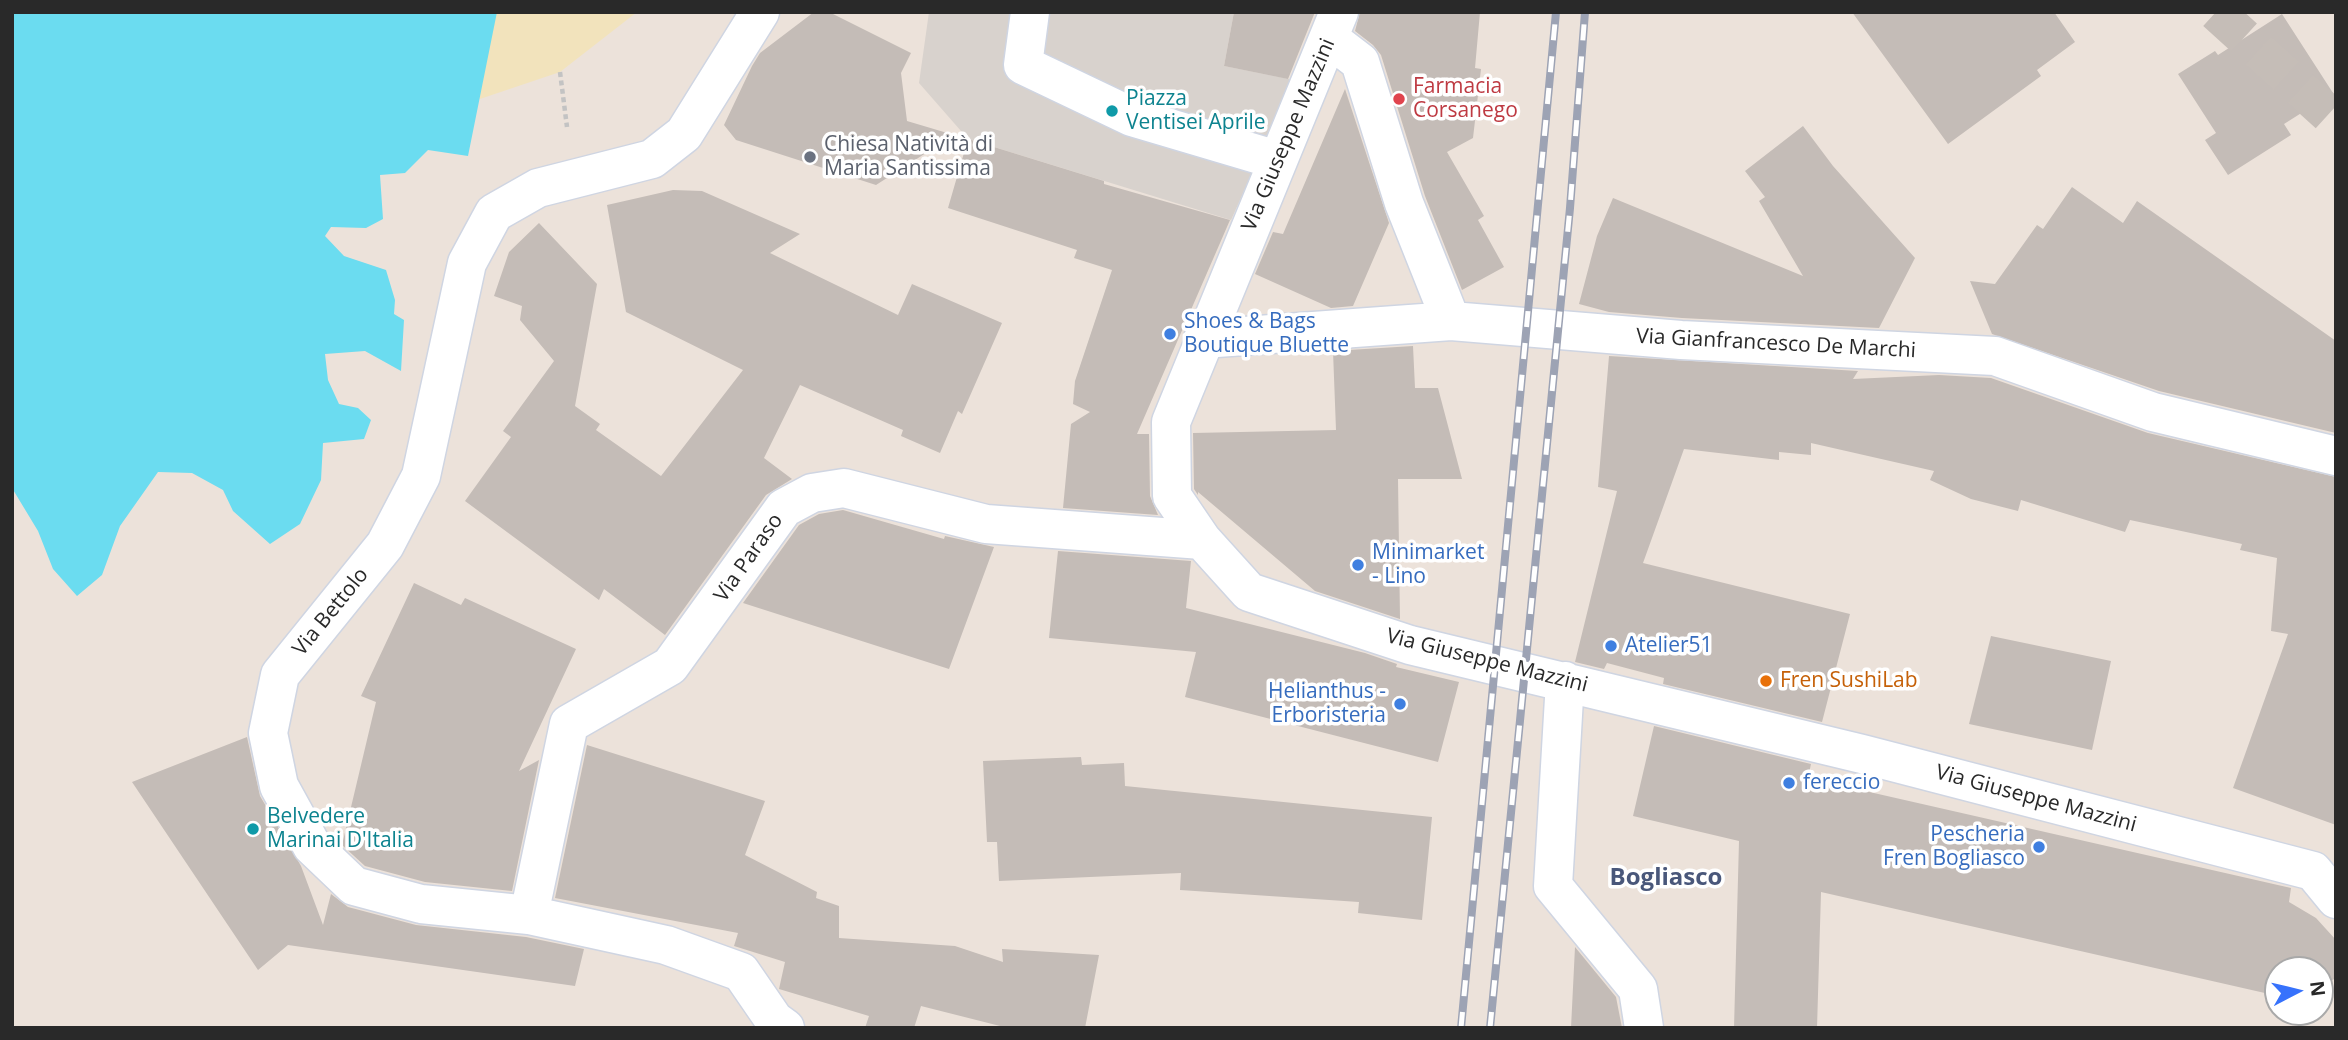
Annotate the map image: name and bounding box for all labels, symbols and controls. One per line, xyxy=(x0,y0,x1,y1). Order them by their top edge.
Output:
street label: Via Giuseppe Mazzini xyxy=(1237,35,1341,235)
place label: Farmacia Corsanego xyxy=(1413,74,1518,124)
place label: Piazza Ventisei Aprile xyxy=(1126,86,1266,136)
marker: Farmacia Corsanego xyxy=(1391,91,1407,107)
marker: Piazza Ventisei Aprile xyxy=(1104,103,1120,119)
place label: Chiesa Natività di Maria Santissima xyxy=(824,132,993,182)
marker: Chiesa Natività di Maria Santissima xyxy=(802,149,818,165)
place label: Shoes & Bags Boutique Bluette xyxy=(1184,309,1349,359)
street label: Via Gianfrancesco De Marchi xyxy=(1635,324,1917,364)
marker: Shoes & Bags Boutique Bluette xyxy=(1162,326,1178,342)
street label: Via Paraso xyxy=(709,509,789,607)
place label: Minimarket - Lino xyxy=(1372,540,1484,590)
marker: Minimarket - Lino xyxy=(1350,557,1366,573)
street label: Via Bettolo xyxy=(288,563,374,661)
street label: Via Giuseppe Mazzini xyxy=(1384,624,1590,698)
place label: Atelier51 xyxy=(1625,633,1713,659)
marker: Atelier51 xyxy=(1603,638,1619,654)
place label: Fren SushiLab xyxy=(1780,668,1918,694)
marker: Fren SushiLab xyxy=(1758,673,1774,689)
place label: Helianthus - Erboristeria xyxy=(1268,679,1386,729)
marker: Helianthus - Erboristeria xyxy=(1392,696,1408,712)
street label: Via Giuseppe Mazzini xyxy=(1933,760,2139,838)
place label: fereccio xyxy=(1803,770,1880,796)
marker: fereccio xyxy=(1781,775,1797,791)
place label: Belvedere Marinai D'Italia xyxy=(267,804,414,854)
marker: Belvedere Marinai D'Italia xyxy=(245,821,261,837)
place label: Pescheria Fren Bogliasco xyxy=(1883,822,2025,872)
marker: Pescheria Fren Bogliasco xyxy=(2031,839,2047,855)
district label: Bogliasco xyxy=(1610,864,1722,892)
north arrow xyxy=(2264,956,2334,1026)
text: N xyxy=(2304,979,2332,998)

